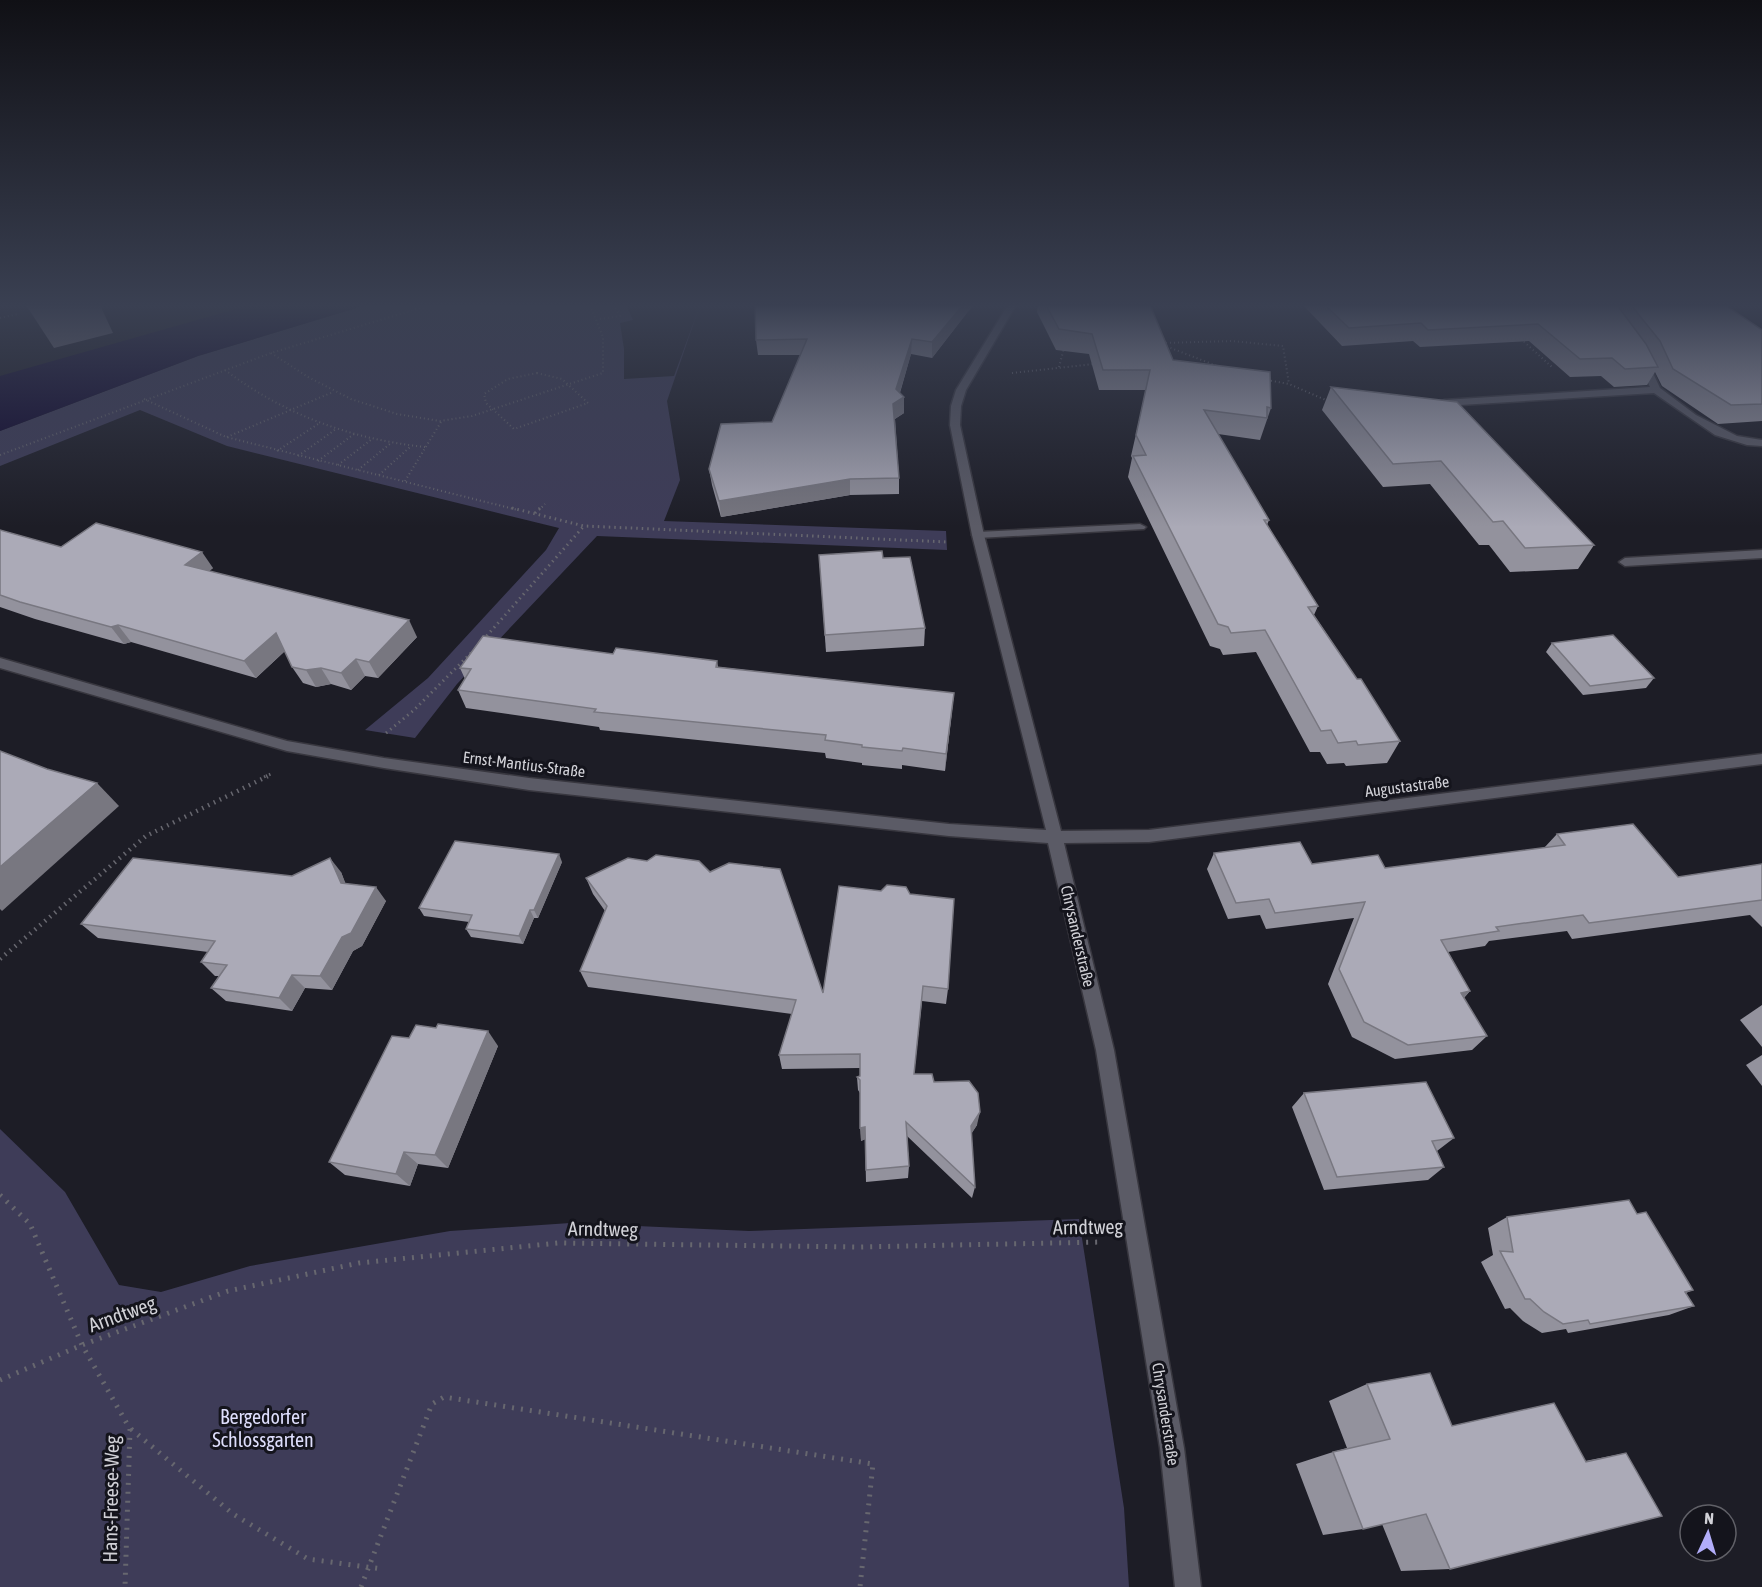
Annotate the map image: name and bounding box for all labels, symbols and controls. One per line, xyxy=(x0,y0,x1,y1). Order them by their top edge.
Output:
street label: Ernst-Mantius-Straße xyxy=(462,748,586,780)
street label: Augustastraße xyxy=(1364,772,1450,801)
street label: Chrysanderstraße xyxy=(1057,884,1098,989)
street label: Arndtweg xyxy=(1053,1214,1124,1239)
street label: Arndtweg xyxy=(568,1216,639,1241)
street label: Arndtweg xyxy=(85,1291,159,1336)
street label: Chrysanderstraße xyxy=(1148,1361,1183,1467)
park label: Bergedorfer Schlossgarten xyxy=(212,1405,314,1451)
street label: Hans-Freese-Weg xyxy=(98,1435,123,1563)
north arrow xyxy=(1678,1503,1738,1563)
text: N xyxy=(1704,1509,1714,1527)

